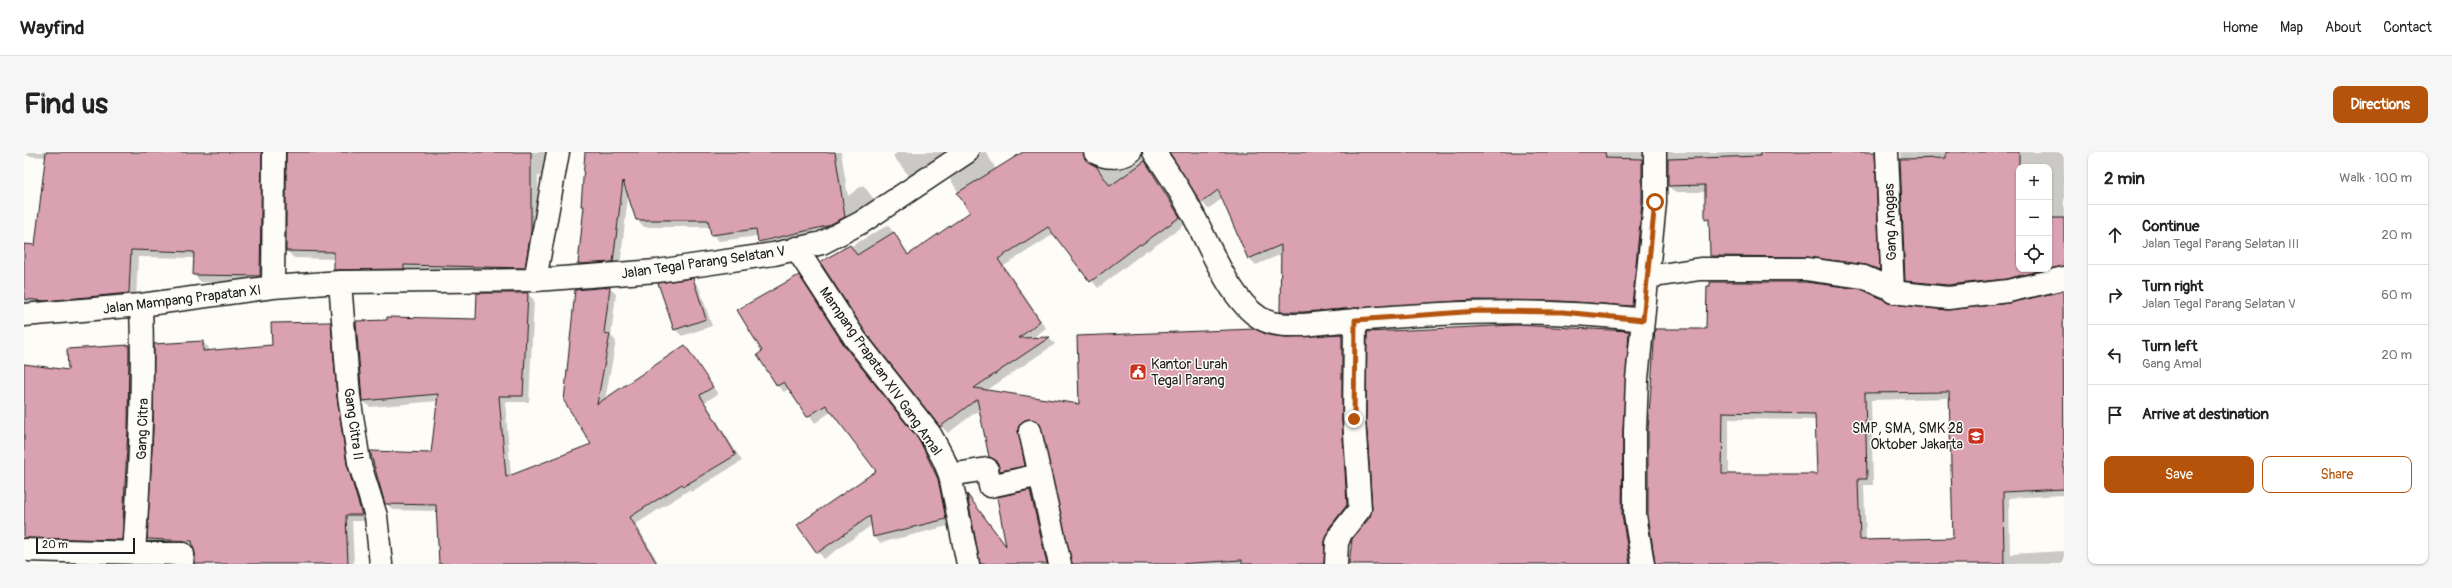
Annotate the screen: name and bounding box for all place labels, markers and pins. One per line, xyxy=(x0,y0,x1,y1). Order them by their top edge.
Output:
place label: Kantor Lurah Tegal Parang xyxy=(1151,356,1228,389)
public building icon: Kantor Lurah Tegal Parang xyxy=(1128,362,1148,382)
place label: SMP, SMA, SMK 28 Oktober Jakarta xyxy=(1852,420,1963,453)
school or university icon: SMP, SMA, SMK 28 Oktober Jakarta xyxy=(1966,426,1986,446)

